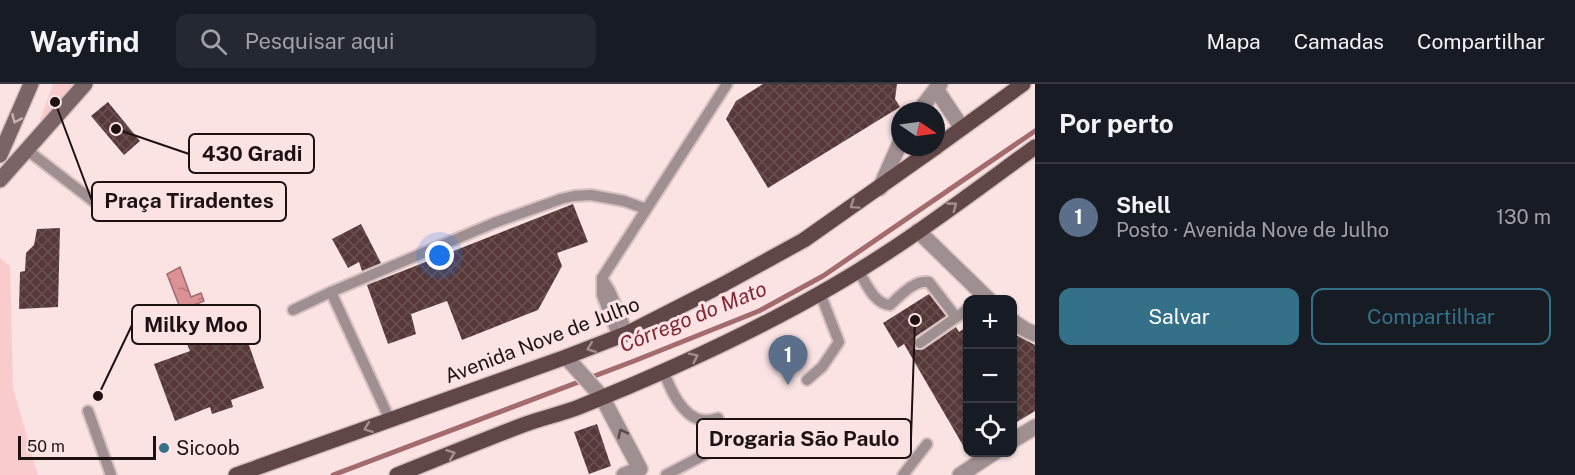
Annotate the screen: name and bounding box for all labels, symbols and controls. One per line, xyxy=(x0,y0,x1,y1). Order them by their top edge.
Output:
search box xyxy=(176,14,596,68)
text: Wayfind xyxy=(30,25,140,58)
icon: search xyxy=(197,25,230,58)
text: Pesquisar aqui xyxy=(245,28,394,54)
text: Mapa xyxy=(1207,29,1261,54)
text: Camadas xyxy=(1294,29,1384,54)
text: Compartilhar xyxy=(1417,29,1545,54)
north arrow xyxy=(891,102,945,156)
text: Por perto xyxy=(1059,108,1174,139)
one-way arrow xyxy=(11,113,23,124)
callout: 430 Gradi xyxy=(189,134,314,173)
text: 430 Gradi xyxy=(202,141,302,166)
callout: Praça Tiradentes xyxy=(92,182,286,221)
text: Praça Tiradentes xyxy=(104,188,274,213)
text: Shell xyxy=(1116,192,1171,218)
one-way arrow xyxy=(850,198,861,209)
one-way arrow xyxy=(946,202,957,213)
text: 1 xyxy=(1074,205,1083,229)
text: 130 m xyxy=(1496,205,1551,229)
text: Posto · Avenida Nove de Julho xyxy=(1116,218,1389,242)
your location xyxy=(425,241,454,270)
water label: Córrego do Mato xyxy=(615,276,770,357)
button: Salvar xyxy=(1059,288,1299,345)
button: Compartilhar xyxy=(1311,288,1551,345)
street label: Avenida Nove de Julho xyxy=(441,292,643,388)
map controls xyxy=(963,295,1017,457)
button: + xyxy=(963,295,1017,349)
callout: Milky Moo xyxy=(132,305,260,344)
text: Milky Moo xyxy=(144,312,248,337)
pin: 1 xyxy=(768,336,808,385)
one-way arrow xyxy=(586,340,596,353)
button: − xyxy=(963,349,1017,403)
one-way arrow xyxy=(688,352,699,364)
button: locate xyxy=(963,403,1017,457)
callout: Drogaria São Paulo xyxy=(697,419,911,458)
one-way arrow xyxy=(363,421,374,433)
text: Drogaria São Paulo xyxy=(709,426,899,451)
one-way arrow xyxy=(617,428,629,439)
scale bar xyxy=(18,433,156,460)
place label: Sicoob xyxy=(176,436,240,460)
text: 50 m xyxy=(27,437,65,456)
marker: Sicoob xyxy=(157,441,171,455)
one-way arrow xyxy=(445,448,456,461)

